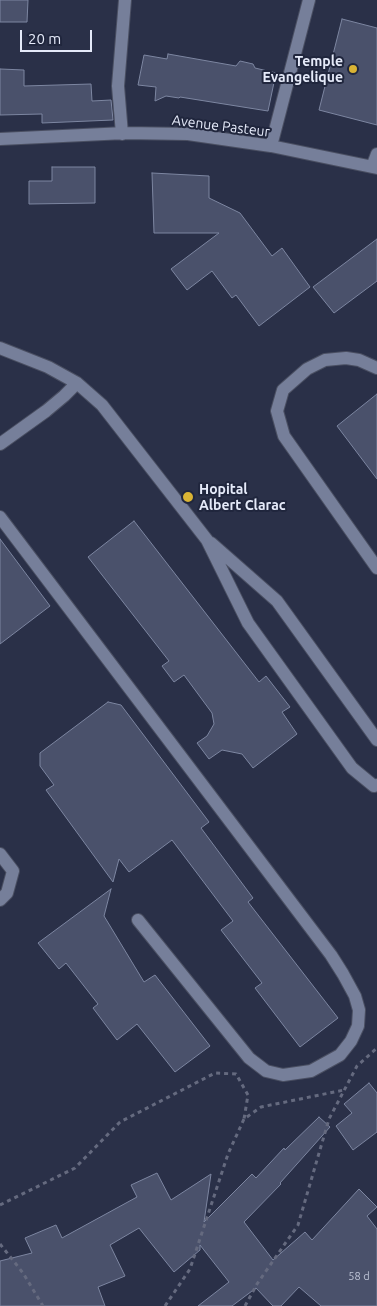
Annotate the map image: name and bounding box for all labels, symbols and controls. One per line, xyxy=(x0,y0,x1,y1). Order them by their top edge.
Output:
scale bar xyxy=(22,20,95,52)
text: 20 m xyxy=(28,30,61,47)
place label: Temple Evangelique xyxy=(262,53,343,85)
marker: Temple Evangelique xyxy=(347,63,359,75)
street label: Avenue Pasteur xyxy=(171,112,271,140)
place label: Hopital Albert Clarac xyxy=(199,481,286,514)
marker: Hopital Albert Clarac xyxy=(181,490,195,504)
house number: 58 d xyxy=(348,1269,370,1283)

